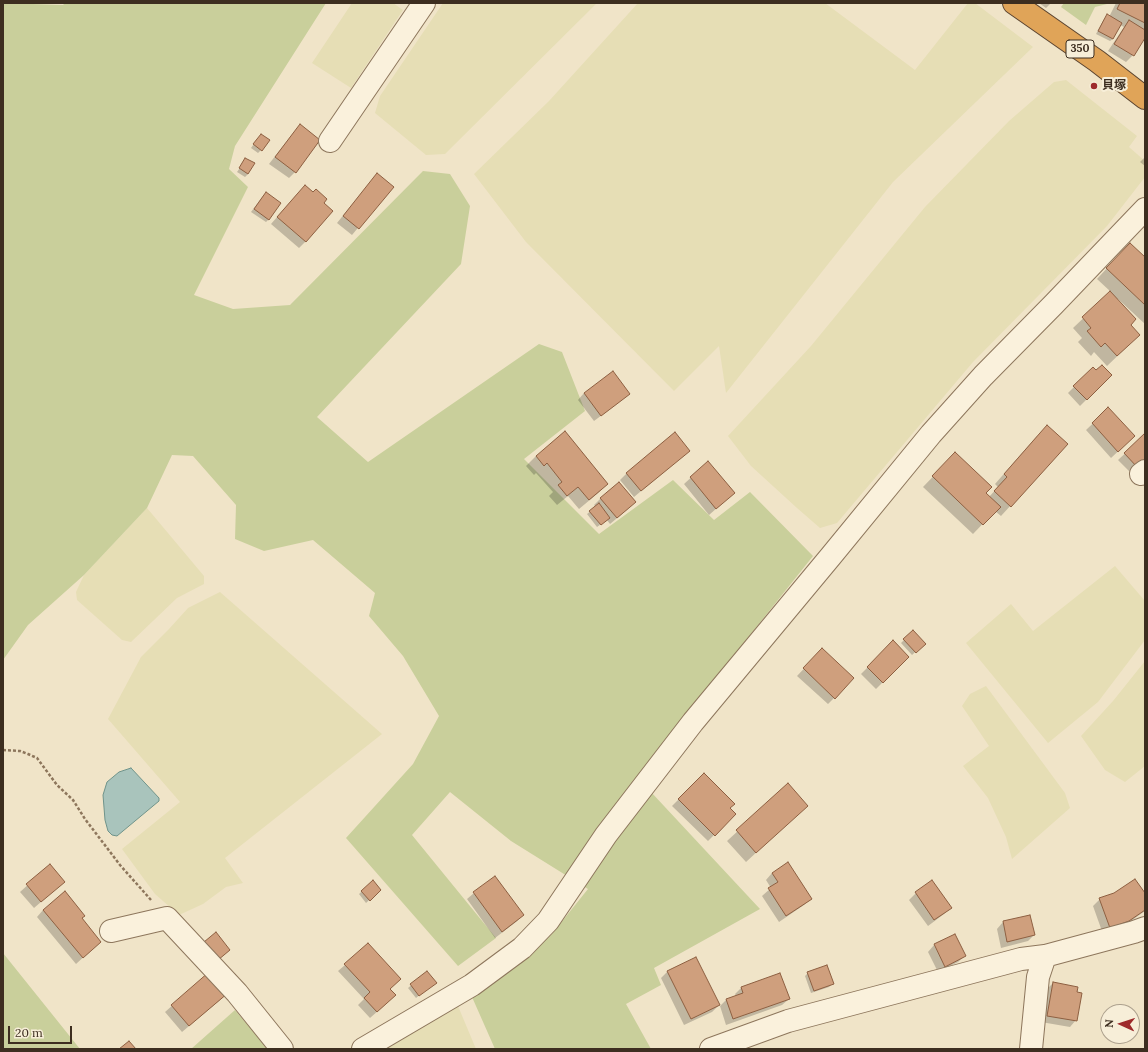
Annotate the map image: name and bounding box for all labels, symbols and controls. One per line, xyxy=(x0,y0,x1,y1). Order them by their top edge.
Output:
road number: 350 xyxy=(1066,40,1094,58)
place label: 貝塚 xyxy=(1102,79,1126,93)
marker: 貝塚 xyxy=(1089,81,1099,91)
north arrow xyxy=(1100,1004,1140,1044)
scale bar xyxy=(10,1018,74,1044)
text: N xyxy=(1102,1019,1116,1028)
text: 20 m xyxy=(15,1025,43,1040)

